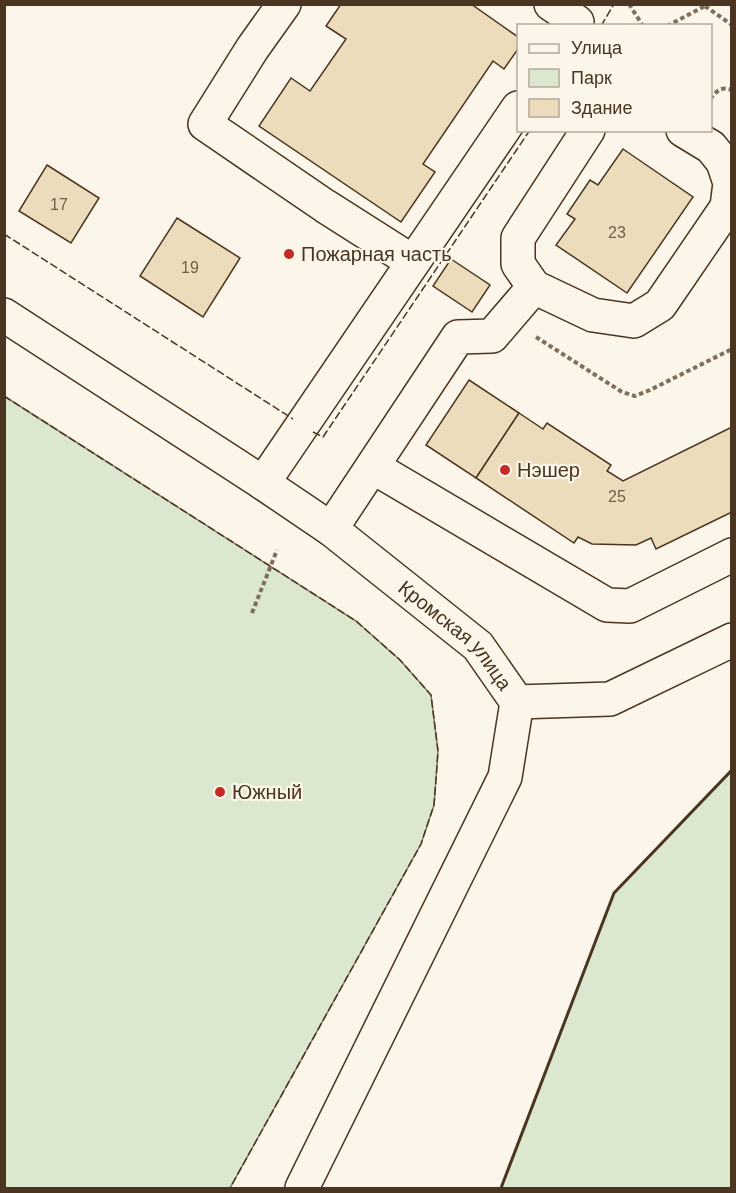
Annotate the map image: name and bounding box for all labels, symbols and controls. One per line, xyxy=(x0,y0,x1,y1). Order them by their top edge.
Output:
legend xyxy=(517,24,712,132)
text: Улица xyxy=(571,38,623,58)
text: Парк xyxy=(571,68,612,88)
text: Здание xyxy=(571,98,632,118)
house number: 17 xyxy=(50,196,68,213)
house number: 23 xyxy=(608,224,626,241)
place label: Пожарная часть xyxy=(301,243,452,265)
marker: Пожарная часть xyxy=(282,247,296,261)
house number: 19 xyxy=(181,259,199,276)
place label: Нэшер xyxy=(517,459,580,481)
marker: Нэшер xyxy=(498,463,512,477)
house number: 25 xyxy=(608,488,626,505)
street label: Кромская улица xyxy=(394,576,517,695)
place label: Южный xyxy=(232,781,302,803)
marker: Южный xyxy=(213,785,227,799)

